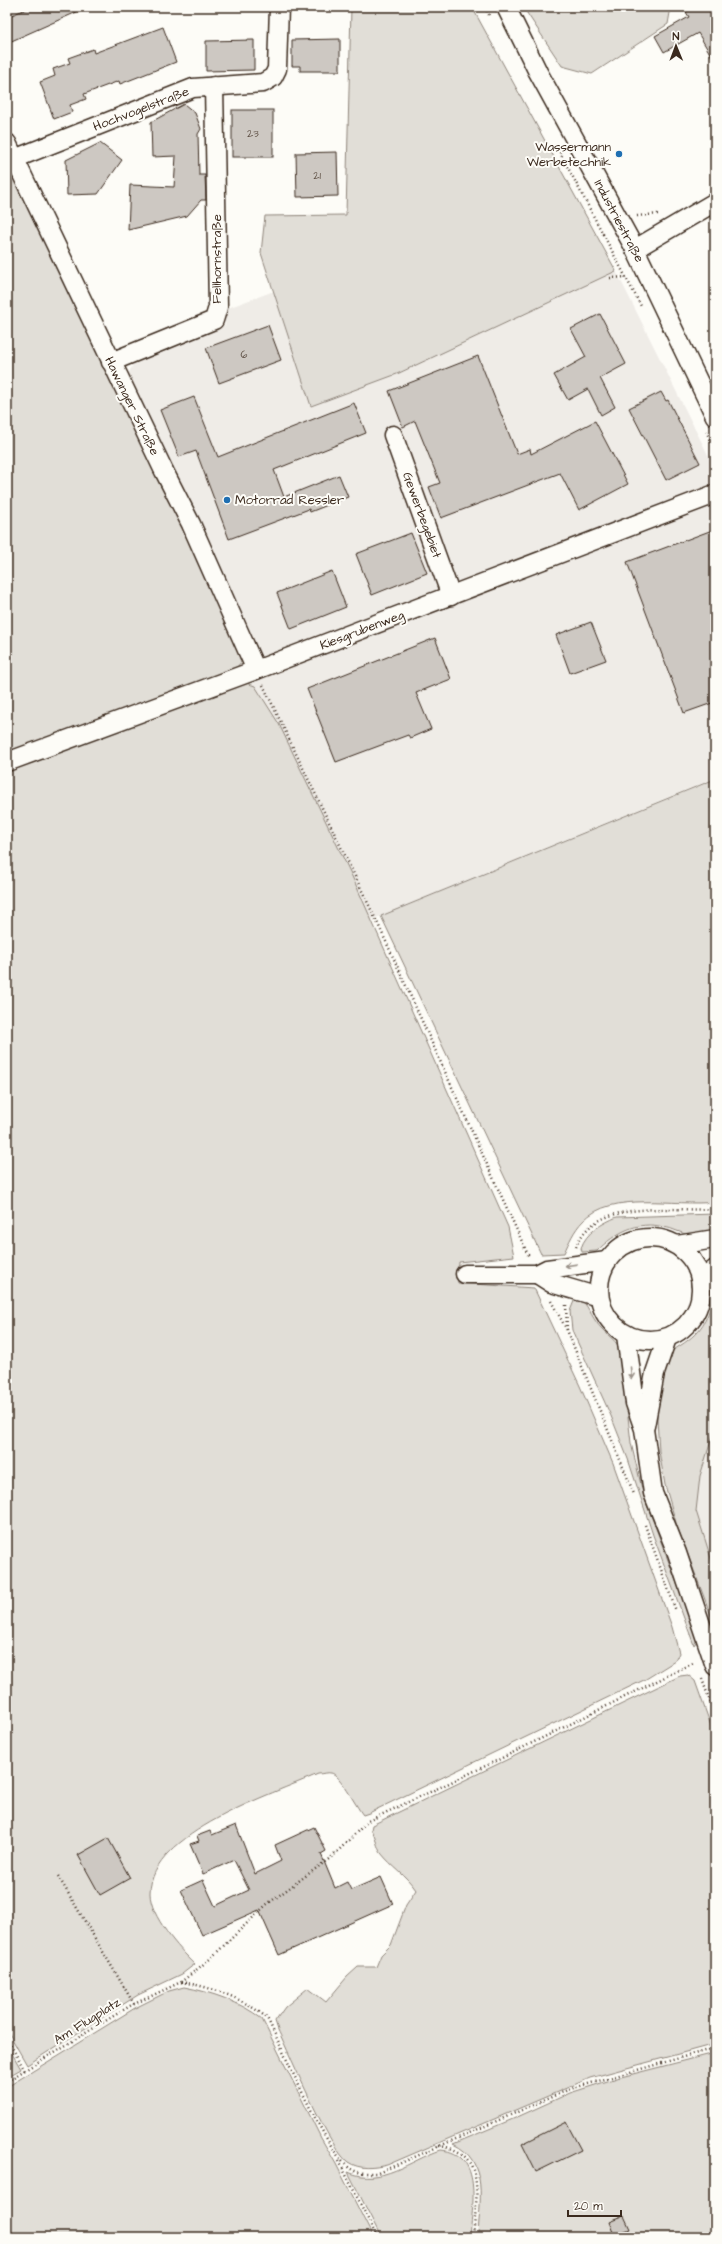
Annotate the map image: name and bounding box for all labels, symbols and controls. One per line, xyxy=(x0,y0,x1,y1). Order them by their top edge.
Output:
north arrow xyxy=(656,26,696,66)
text: N xyxy=(672,29,680,44)
street label: Hochvogelstraße xyxy=(90,82,192,137)
house number: 23 xyxy=(247,126,259,141)
place label: Wassermann Werbetechnik xyxy=(527,138,611,171)
marker: Wassermann Werbetechnik xyxy=(614,149,624,159)
house number: 21 xyxy=(313,168,321,183)
street label: Industriestraße xyxy=(590,176,648,266)
street label: Fellhornstraße xyxy=(208,214,226,304)
house number: 6 xyxy=(241,347,248,362)
street label: Hawanger Straße xyxy=(99,354,164,459)
street label: Gewerbegebiet xyxy=(397,469,446,562)
place label: Motorrad Ressler xyxy=(235,491,344,509)
marker: Motorrad Ressler xyxy=(222,495,232,505)
street label: Kiesgrubenweg xyxy=(317,606,407,655)
one-way arrow xyxy=(565,1261,578,1269)
one-way arrow xyxy=(628,1366,635,1379)
street label: Am Flugplatz xyxy=(50,1993,125,2050)
scale bar xyxy=(568,2192,621,2218)
text: 20 m xyxy=(574,2198,603,2215)

